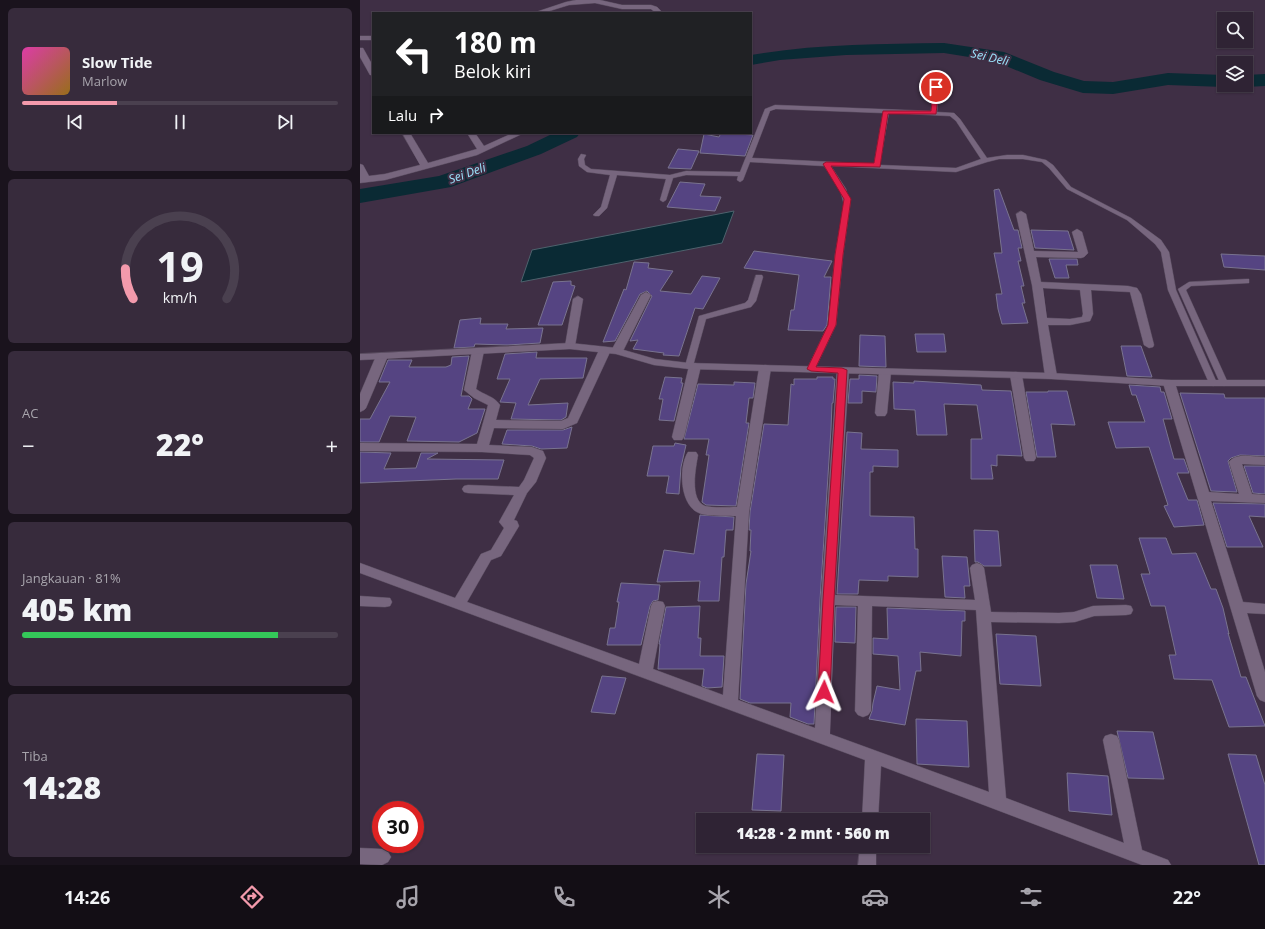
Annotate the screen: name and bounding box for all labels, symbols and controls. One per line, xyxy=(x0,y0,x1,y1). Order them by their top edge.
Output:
map controls xyxy=(1217,12,1253,92)
button: search xyxy=(1217,12,1253,48)
text: 180 m xyxy=(454,23,537,61)
icon: left xyxy=(388,28,440,80)
water label: Sei Deli xyxy=(969,44,1011,70)
text: Slow Tide xyxy=(82,52,152,72)
button: layers xyxy=(1217,56,1253,92)
text: Belok kiri xyxy=(454,59,531,83)
pin xyxy=(919,70,953,104)
text: Marlow xyxy=(82,72,127,90)
icon: arrive xyxy=(925,76,947,98)
icon: right xyxy=(425,104,447,126)
text: Lalu xyxy=(388,105,417,125)
icon: previous xyxy=(64,111,86,133)
icon: pause xyxy=(169,111,191,133)
icon: next xyxy=(274,111,296,133)
water label: Sei Deli xyxy=(446,158,489,188)
text: 19 xyxy=(156,238,204,294)
text: km/h xyxy=(163,288,197,307)
text: AC xyxy=(22,404,38,422)
text: 22° xyxy=(156,424,204,465)
text: − xyxy=(22,430,35,460)
text: + xyxy=(325,430,338,460)
text: Jangkauan · 81% xyxy=(22,569,121,587)
text: 405 km xyxy=(22,589,132,630)
position arrow xyxy=(803,671,845,713)
text: Tiba xyxy=(22,747,48,765)
text: 14:28 xyxy=(22,767,101,808)
speed limit sign: 30 xyxy=(372,801,424,853)
text: 14:28 · 2 mnt · 560 m xyxy=(736,823,890,843)
icon: directions xyxy=(238,883,266,911)
icon: music xyxy=(394,883,422,911)
icon: phone xyxy=(550,883,578,911)
icon: climate xyxy=(705,883,733,911)
icon: car xyxy=(861,883,889,911)
icon: filters xyxy=(1017,883,1045,911)
text: 14:26 xyxy=(64,885,110,909)
text: 22° xyxy=(1173,885,1201,909)

